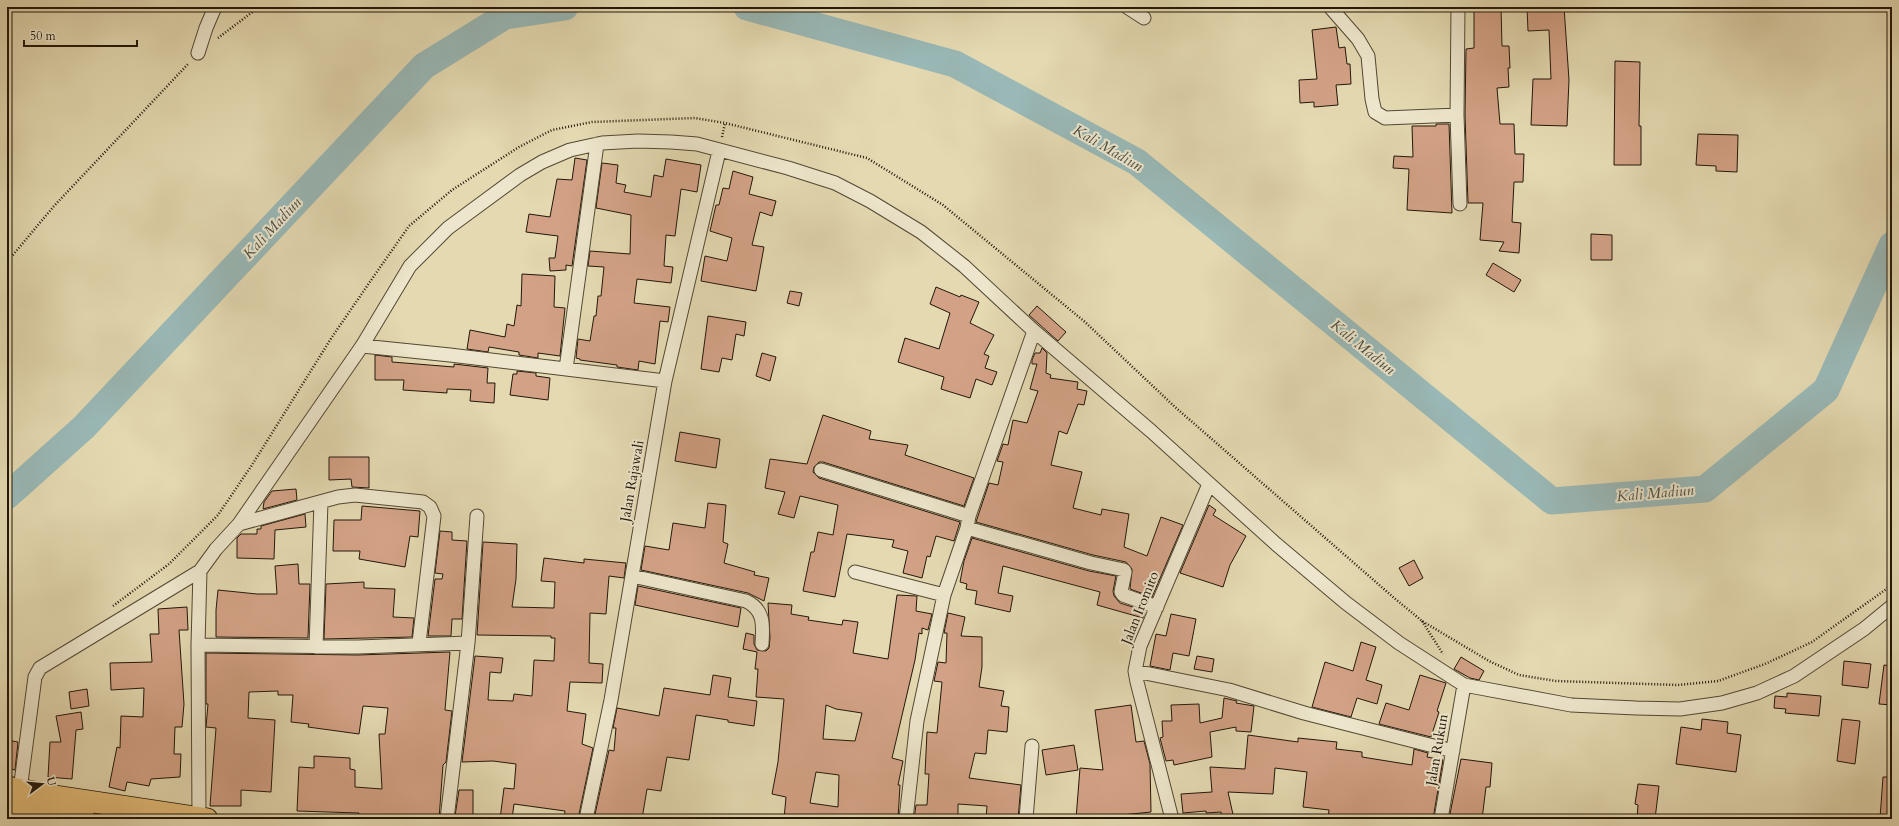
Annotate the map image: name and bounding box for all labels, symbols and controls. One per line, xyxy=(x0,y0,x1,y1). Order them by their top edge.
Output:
scale bar xyxy=(24,22,137,48)
text: 50 m xyxy=(30,28,57,44)
water label: Kali Madiun xyxy=(1070,120,1147,176)
water label: Kali Madiun xyxy=(238,192,306,263)
water label: Kali Madiun xyxy=(1327,315,1400,380)
street label: Jalan Rajawali xyxy=(615,439,649,525)
water label: Kali Madiun xyxy=(1616,480,1695,506)
street label: Jalan Iromito xyxy=(1116,568,1163,649)
street label: Jalan Rukun xyxy=(1421,713,1453,789)
north arrow xyxy=(22,764,62,804)
text: U xyxy=(43,775,60,788)

